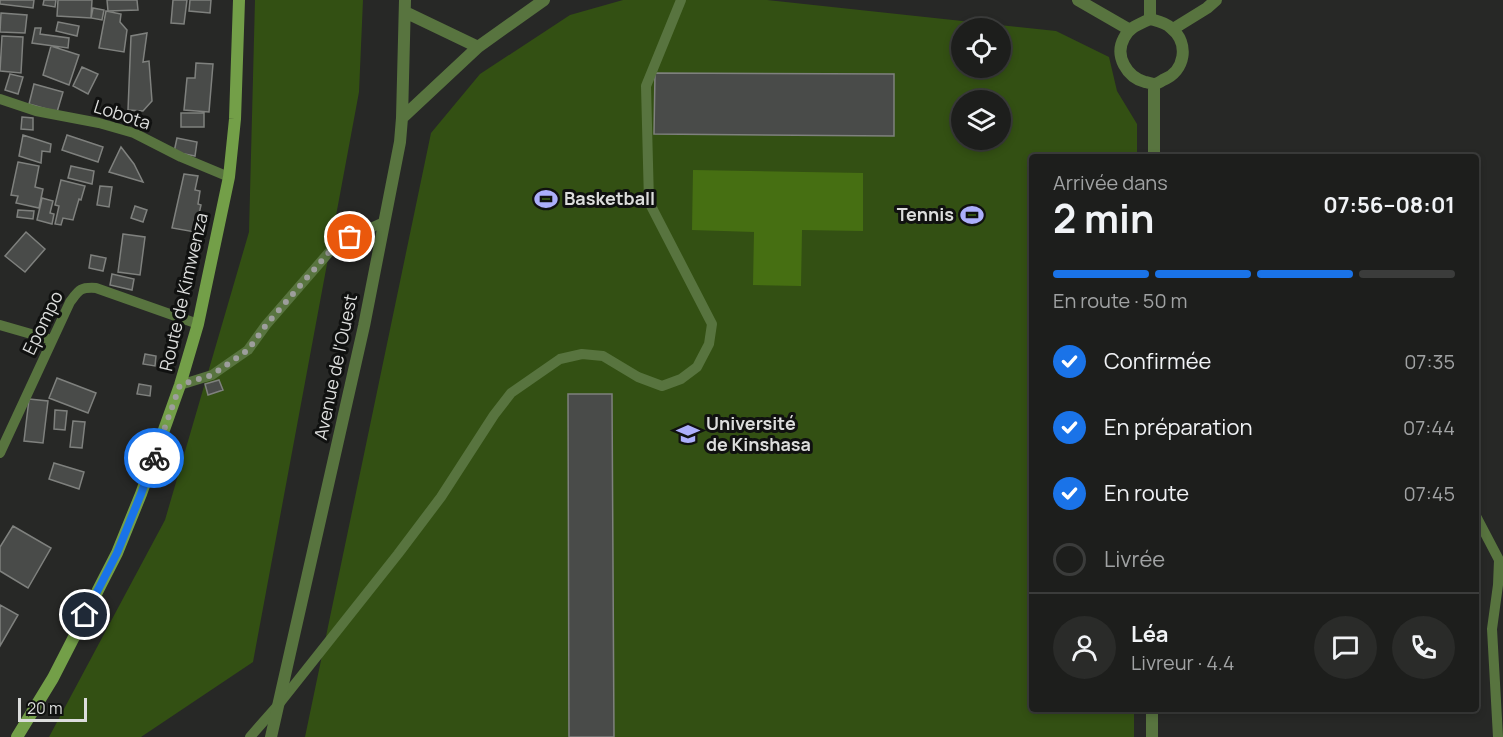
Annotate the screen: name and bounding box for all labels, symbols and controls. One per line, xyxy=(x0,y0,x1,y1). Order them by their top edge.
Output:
map controls xyxy=(951,18,1011,150)
button: locate xyxy=(951,18,1011,78)
button: layers xyxy=(951,90,1011,150)
street label: Lobota xyxy=(91,94,154,134)
text: Arrivée dans xyxy=(1053,169,1168,196)
sports icon: Basketball xyxy=(533,186,559,212)
place label: Basketball xyxy=(564,186,655,210)
text: 07:56–08:01 xyxy=(1323,190,1455,220)
text: 2 min xyxy=(1053,191,1154,245)
place label: Tennis xyxy=(897,202,954,226)
sports icon: Tennis xyxy=(959,202,985,228)
street label: Route de Kimwenza xyxy=(153,210,213,373)
pin xyxy=(324,211,375,262)
icon: bag xyxy=(333,220,366,253)
street label: Epompo xyxy=(16,287,68,358)
text: En route · 50 m xyxy=(1053,287,1188,314)
street label: Avenue de l'Ouest xyxy=(308,292,362,442)
icon: check xyxy=(1053,345,1086,378)
text: Confirmée xyxy=(1104,346,1211,376)
text: 07:35 xyxy=(1404,348,1455,375)
place label: Université de Kinshasa xyxy=(706,411,811,456)
icon: check xyxy=(1053,411,1086,444)
text: En préparation xyxy=(1104,412,1252,442)
text: 07:44 xyxy=(1403,414,1455,441)
school or university icon: Université de Kinshasa xyxy=(675,421,701,447)
courier xyxy=(124,428,184,488)
icon: bike xyxy=(138,442,171,475)
icon: check xyxy=(1053,477,1086,510)
text: En route xyxy=(1104,478,1189,508)
text: 07:45 xyxy=(1403,480,1455,507)
text: Livrée xyxy=(1104,544,1165,574)
pin xyxy=(59,589,110,640)
icon: home xyxy=(68,598,101,631)
button: person xyxy=(1053,616,1116,679)
button: chat xyxy=(1314,616,1377,679)
button: phone xyxy=(1392,616,1455,679)
text: Léa xyxy=(1131,619,1168,649)
text: Livreur · 4.4 xyxy=(1131,649,1235,676)
scale bar xyxy=(18,695,87,722)
text: 20 m xyxy=(27,697,63,719)

